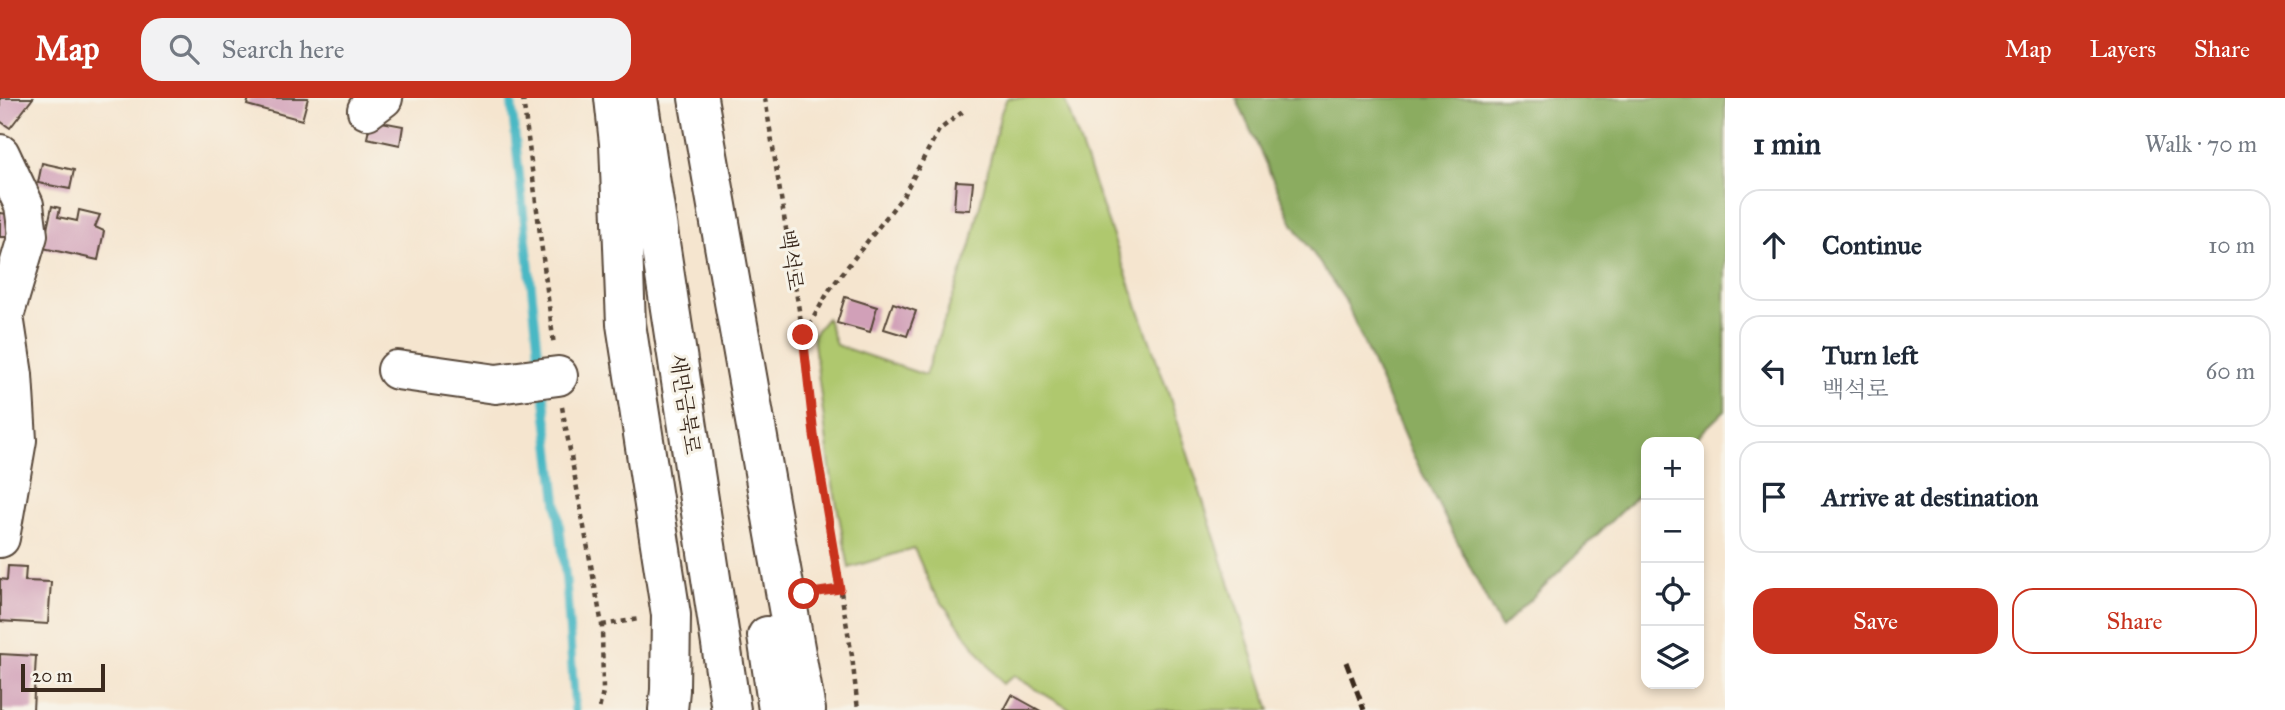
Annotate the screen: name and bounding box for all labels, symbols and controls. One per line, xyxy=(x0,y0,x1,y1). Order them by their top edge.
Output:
search box xyxy=(141,18,631,81)
text: Map xyxy=(35,29,99,69)
icon: search xyxy=(165,30,203,68)
text: Search here xyxy=(221,33,345,65)
text: Map xyxy=(2005,34,2052,64)
text: Layers xyxy=(2090,34,2156,64)
text: Share xyxy=(2194,34,2250,64)
text: 1 min xyxy=(1753,126,1821,162)
text: Walk · 70 m xyxy=(2145,130,2257,158)
icon: ahead xyxy=(1755,226,1793,264)
street label: 백석로 xyxy=(773,228,809,292)
text: Continue xyxy=(1822,229,1922,261)
text: 10 m xyxy=(2208,231,2255,259)
route end xyxy=(787,319,818,350)
text: Turn left xyxy=(1822,339,1918,371)
street label: 새만금북로 xyxy=(664,352,706,456)
icon: left xyxy=(1755,352,1793,390)
text: 60 m xyxy=(2206,357,2255,385)
text: 백석로 xyxy=(1822,375,1889,403)
map controls xyxy=(1641,437,1704,689)
button: + xyxy=(1641,437,1704,500)
icon: arrive xyxy=(1755,478,1793,516)
text: Arrive at destination xyxy=(1822,481,2039,513)
button: − xyxy=(1641,500,1704,563)
button: locate xyxy=(1641,563,1704,626)
route start xyxy=(788,578,819,609)
button: Save xyxy=(1753,588,1998,654)
button: Share xyxy=(2012,588,2257,654)
button: layers xyxy=(1641,626,1704,689)
scale bar xyxy=(21,661,105,693)
text: 20 m xyxy=(32,664,73,687)

